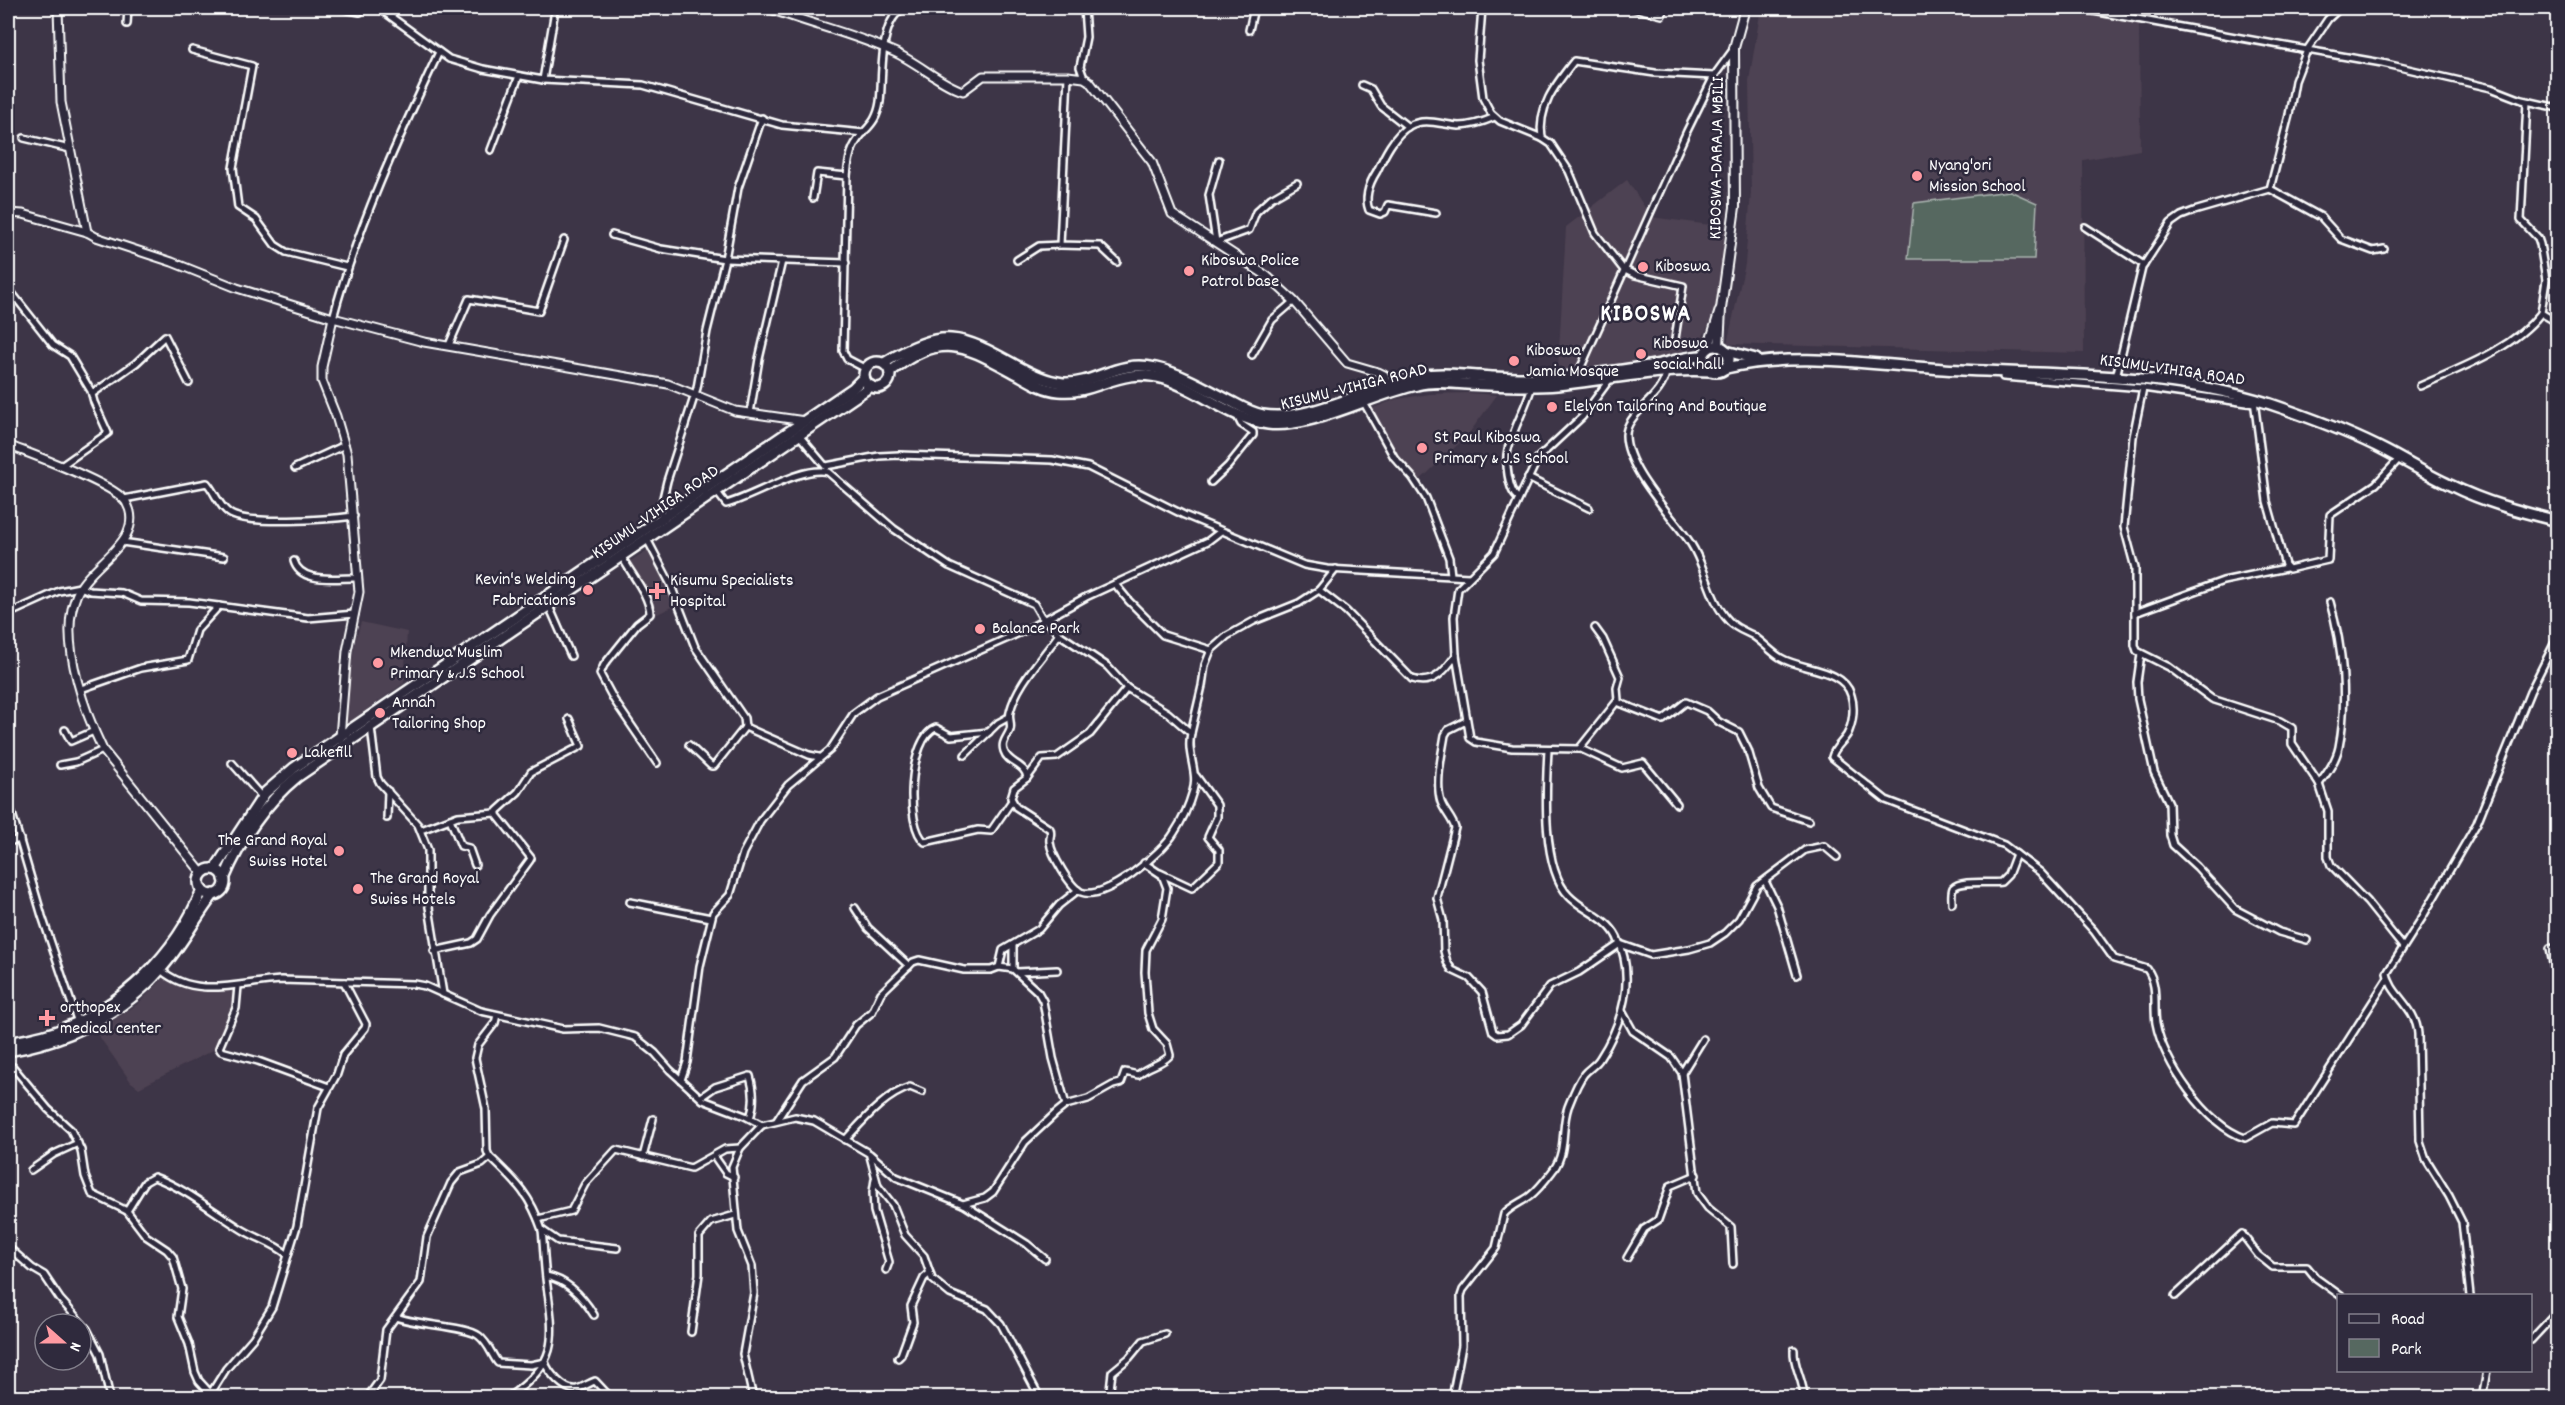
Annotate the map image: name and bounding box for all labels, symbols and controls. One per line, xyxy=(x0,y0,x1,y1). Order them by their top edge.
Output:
street label: KIBOSWA-DARAJA MBILI xyxy=(1704,76,1732,240)
place label: Nyang'ori Mission School xyxy=(1929,154,2026,200)
marker: Nyang'ori Mission School xyxy=(1910,169,1924,183)
place label: Kiboswa Police Patrol base xyxy=(1201,249,1299,295)
place label: Kiboswa xyxy=(1655,255,1711,280)
marker: Kiboswa xyxy=(1636,260,1650,274)
marker: Kiboswa Police Patrol base xyxy=(1182,264,1196,278)
district label: KIBOSWA xyxy=(1600,298,1692,332)
place label: Kiboswa social hall xyxy=(1653,332,1722,378)
place label: Kiboswa Jamia Mosque xyxy=(1526,339,1619,385)
marker: Kiboswa social hall xyxy=(1634,347,1648,361)
street label: KISUMU-VIHIGA ROAD xyxy=(2098,348,2246,394)
marker: Kiboswa Jamia Mosque xyxy=(1507,354,1521,368)
street label: KISUMU -VIHIGA ROAD xyxy=(1278,358,1430,418)
place label: Elelyon Tailoring And Boutique xyxy=(1564,395,1767,420)
marker: Elelyon Tailoring And Boutique xyxy=(1545,400,1559,414)
place label: St Paul Kiboswa Primary & J.S School xyxy=(1434,426,1569,472)
marker: St Paul Kiboswa Primary & J.S School xyxy=(1415,441,1429,455)
street label: KISUMU -VIHIGA ROAD xyxy=(587,460,725,566)
place label: Kevin's Welding Fabrications xyxy=(475,568,576,614)
place label: Kisumu Specialists Hospital xyxy=(670,569,794,615)
marker: Kisumu Specialists Hospital xyxy=(648,582,666,600)
marker: Kevin's Welding Fabrications xyxy=(581,583,595,597)
place label: Balance Park xyxy=(992,617,1080,642)
marker: Balance Park xyxy=(973,622,987,636)
place label: Mkendwa Muslim Primary & J.S School xyxy=(390,641,525,687)
marker: Mkendwa Muslim Primary & J.S School xyxy=(371,656,385,670)
place label: Annah Tailoring Shop xyxy=(392,691,486,737)
marker: Annah Tailoring Shop xyxy=(373,706,387,720)
place label: Lakefill xyxy=(304,741,353,766)
marker: Lakefill xyxy=(285,746,299,760)
place label: The Grand Royal Swiss Hotel xyxy=(218,829,328,875)
marker: The Grand Royal Swiss Hotel xyxy=(332,844,346,858)
place label: The Grand Royal Swiss Hotels xyxy=(370,867,480,913)
marker: The Grand Royal Swiss Hotels xyxy=(351,882,365,896)
place label: orthopex medical center xyxy=(60,996,161,1042)
marker: orthopex medical center xyxy=(38,1009,56,1027)
legend xyxy=(2337,1294,2532,1372)
text: Road xyxy=(2391,1308,2425,1333)
north arrow xyxy=(33,1312,93,1372)
text: Park xyxy=(2391,1338,2422,1363)
text: N xyxy=(62,1339,87,1354)

